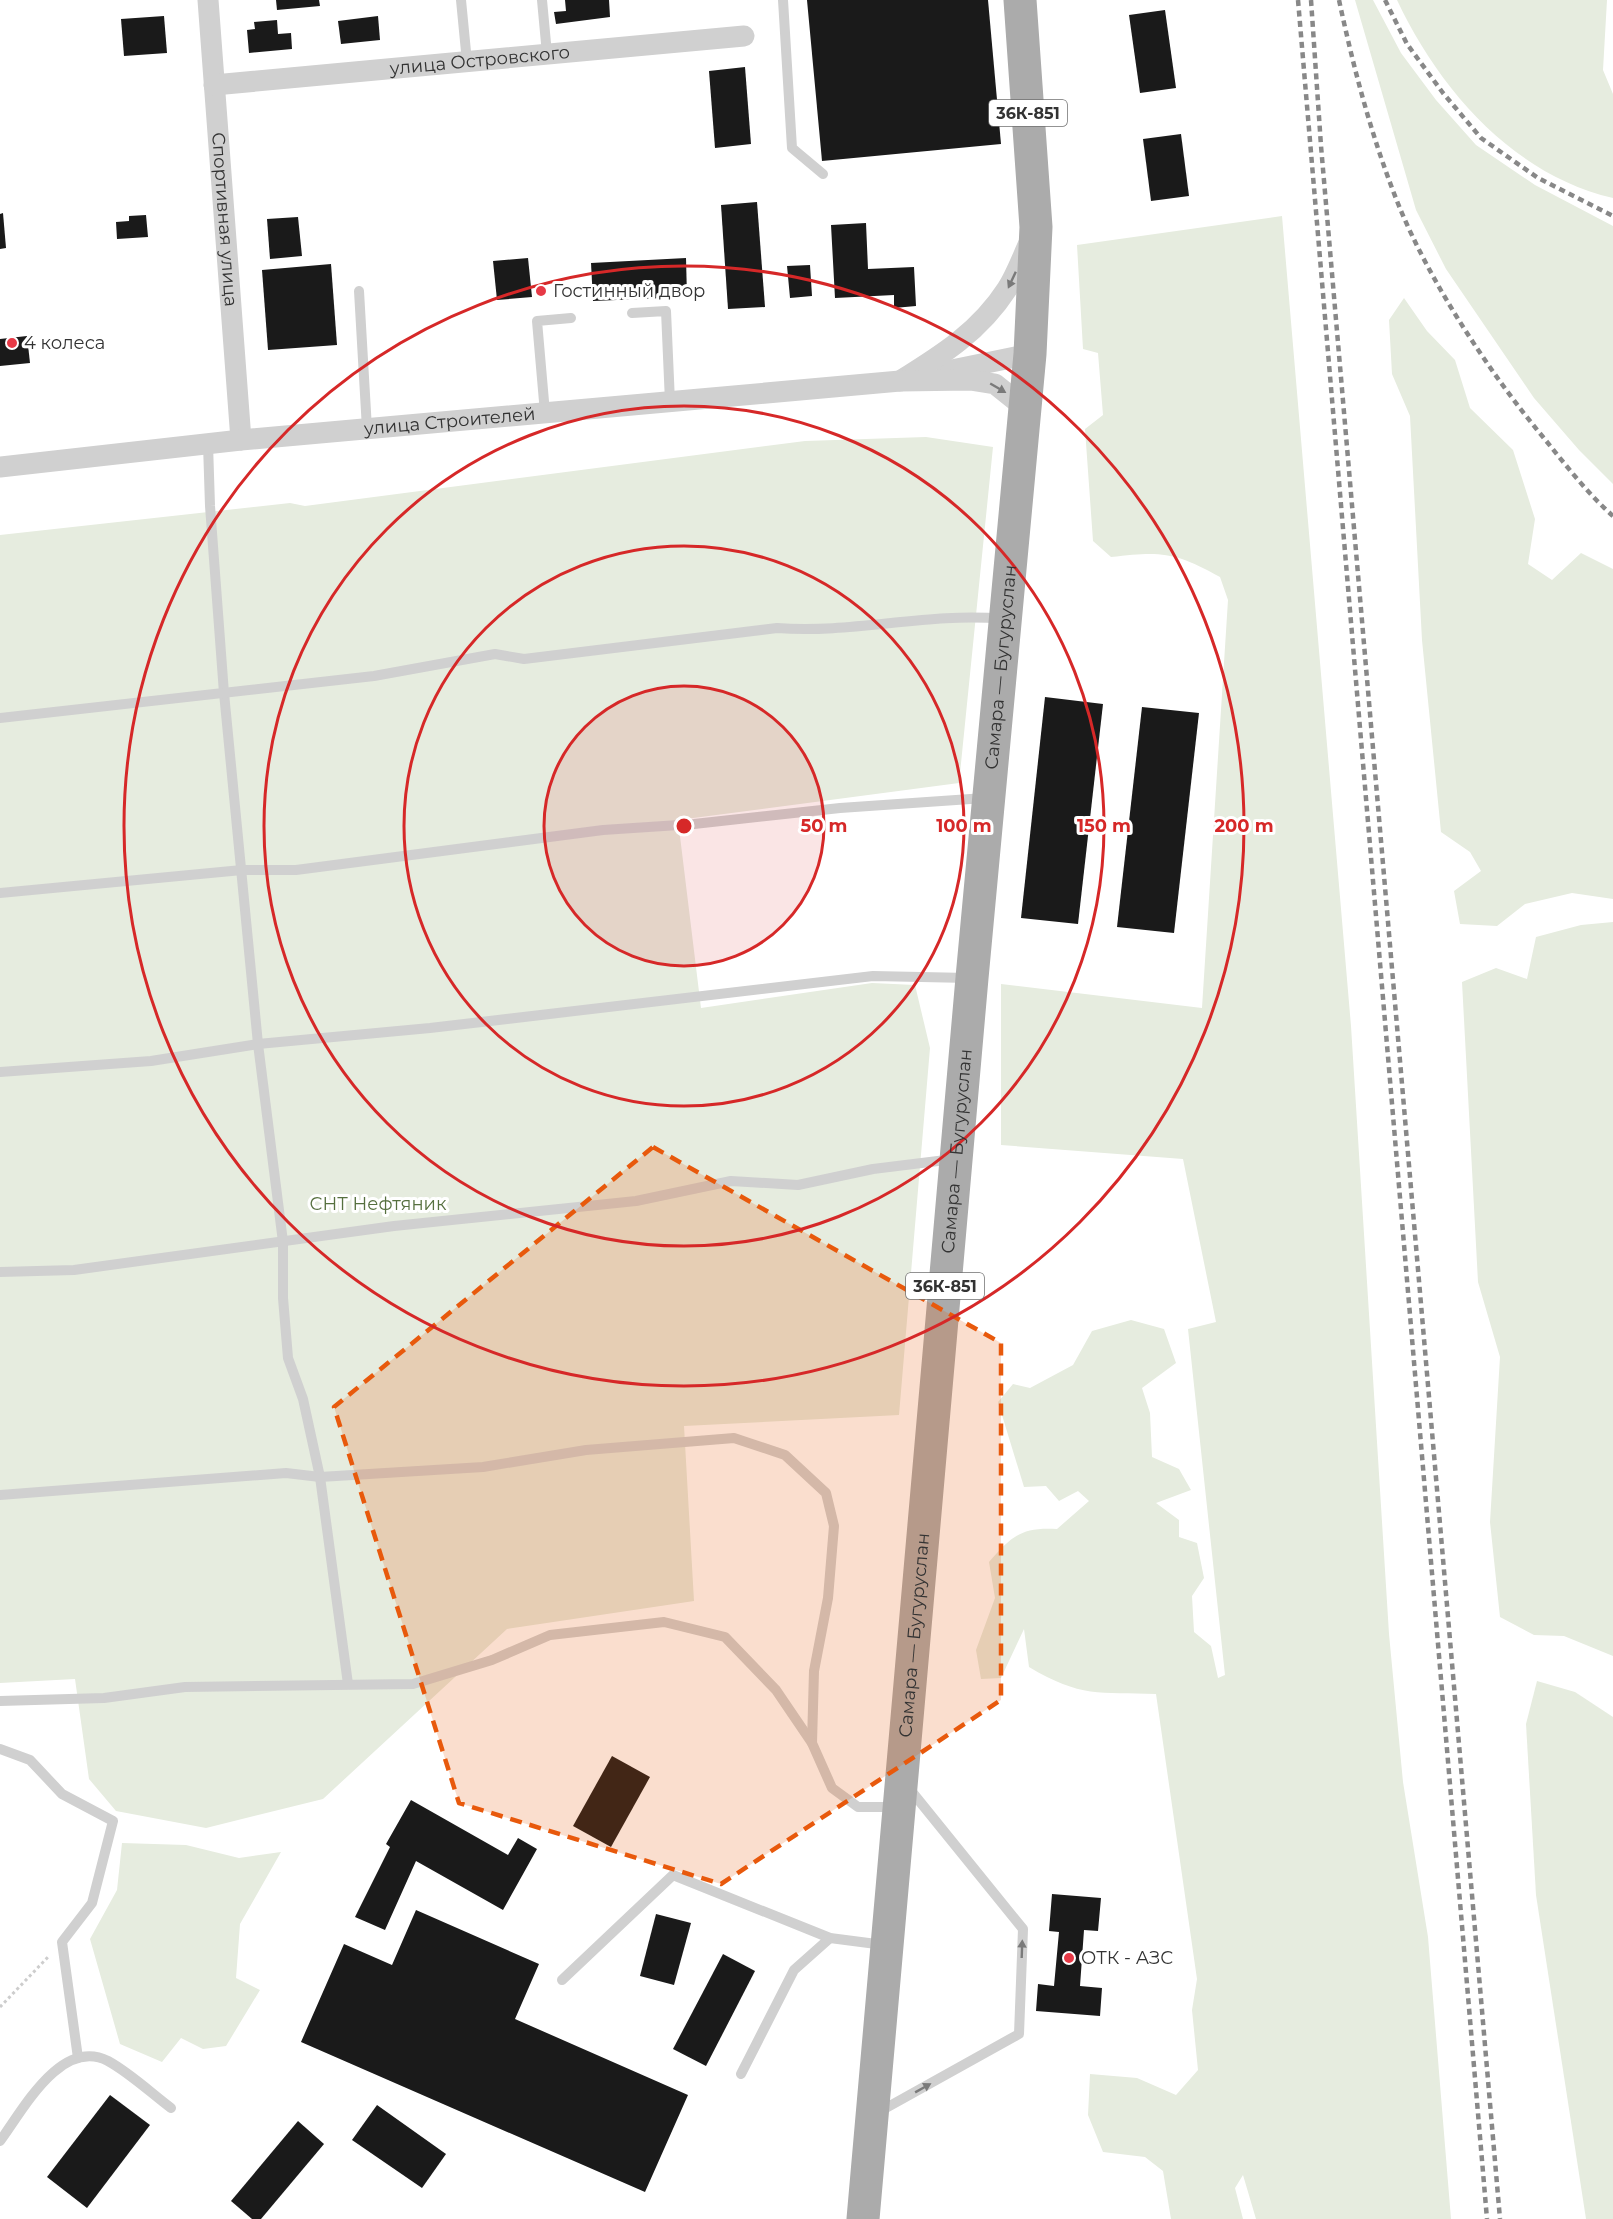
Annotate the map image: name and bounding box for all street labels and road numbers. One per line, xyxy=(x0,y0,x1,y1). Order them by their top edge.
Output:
street label: улица Островского xyxy=(388,41,571,80)
road number: 36К-851 xyxy=(989,100,1067,126)
street label: Спортивная улица xyxy=(207,131,242,307)
street label: улица Строителей xyxy=(362,403,536,440)
street label: Самара — Бугуруслан xyxy=(980,564,1021,770)
street label: Самара — Бугуруслан xyxy=(937,1048,977,1254)
road number: 36К-851 xyxy=(906,1273,984,1299)
street label: Самара — Бугуруслан xyxy=(894,1532,934,1739)

